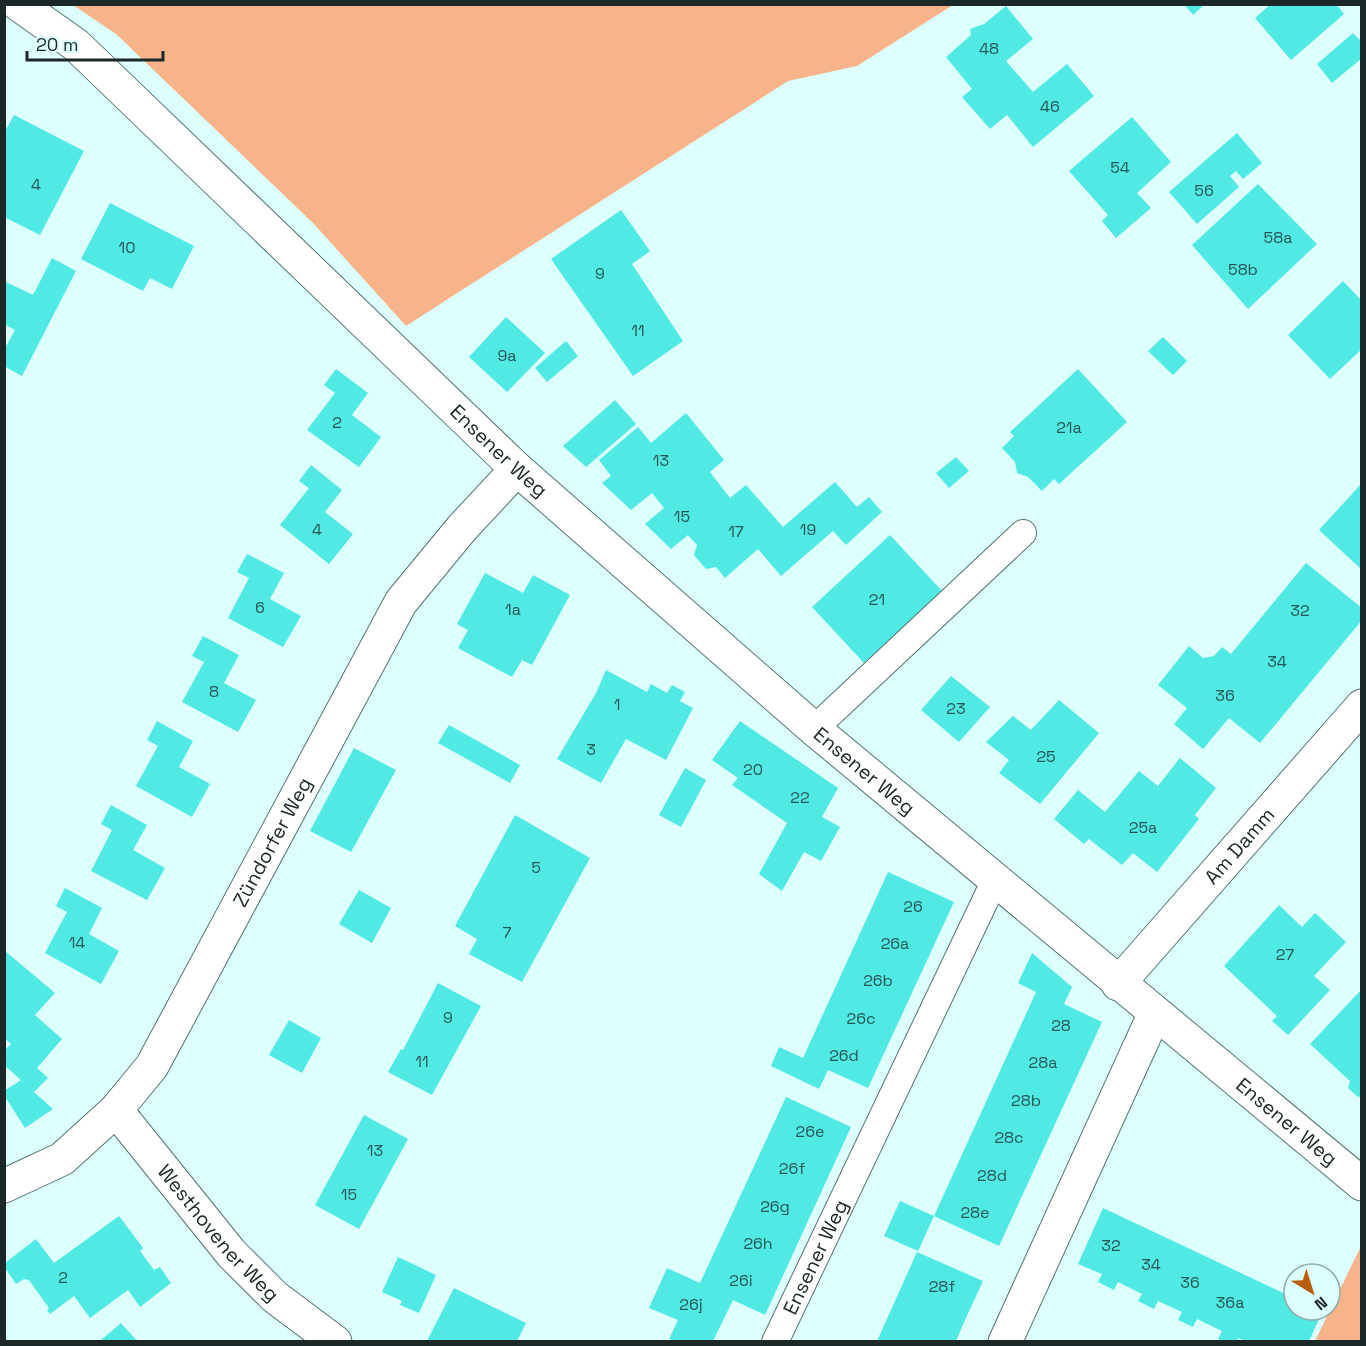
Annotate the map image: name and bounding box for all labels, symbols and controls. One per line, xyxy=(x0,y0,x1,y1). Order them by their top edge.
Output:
scale bar xyxy=(27,24,164,62)
text: 20 m xyxy=(36,33,79,56)
house number: 48 xyxy=(979,38,999,59)
house number: 46 xyxy=(1040,96,1060,117)
house number: 54 xyxy=(1110,157,1130,178)
house number: 4 xyxy=(31,174,41,195)
house number: 56 xyxy=(1194,180,1214,201)
house number: 58a xyxy=(1264,227,1292,248)
house number: 10 xyxy=(119,237,135,258)
house number: 58b xyxy=(1228,259,1258,280)
house number: 9 xyxy=(595,263,605,284)
house number: 11 xyxy=(631,320,645,341)
house number: 9a xyxy=(498,345,517,366)
street label: Ensener Weg xyxy=(445,399,553,503)
house number: 2 xyxy=(332,412,342,433)
house number: 21a xyxy=(1056,417,1082,438)
house number: 13 xyxy=(653,450,669,471)
house number: 15 xyxy=(674,506,690,527)
house number: 4 xyxy=(312,519,322,540)
house number: 19 xyxy=(800,519,816,540)
house number: 17 xyxy=(728,521,744,542)
house number: 21 xyxy=(869,589,885,610)
house number: 6 xyxy=(255,597,265,618)
house number: 1a xyxy=(505,599,521,620)
house number: 32 xyxy=(1290,600,1310,621)
house number: 34 xyxy=(1267,651,1287,672)
house number: 8 xyxy=(209,681,219,702)
house number: 36 xyxy=(1215,685,1235,706)
house number: 1 xyxy=(614,694,620,715)
house number: 23 xyxy=(946,698,966,719)
street label: Ensener Weg xyxy=(808,721,921,821)
house number: 3 xyxy=(586,739,596,760)
house number: 25 xyxy=(1036,746,1056,767)
house number: 20 xyxy=(743,759,763,780)
street label: Zündorfer Weg xyxy=(227,773,318,911)
house number: 22 xyxy=(790,787,810,808)
street label: Am Damm xyxy=(1199,802,1280,890)
house number: 25a xyxy=(1129,817,1157,838)
house number: 5 xyxy=(531,857,541,878)
house number: 26 xyxy=(903,896,923,917)
house number: 7 xyxy=(502,922,512,943)
house number: 14 xyxy=(69,932,85,953)
house number: 26a xyxy=(881,933,909,954)
house number: 27 xyxy=(1276,944,1294,965)
house number: 26b xyxy=(863,970,893,991)
house number: 9 xyxy=(443,1007,453,1028)
house number: 26c xyxy=(846,1008,876,1029)
house number: 28 xyxy=(1051,1015,1071,1036)
house number: 26d xyxy=(829,1045,859,1066)
house number: 11 xyxy=(415,1051,429,1072)
house number: 28a xyxy=(1029,1052,1057,1073)
street label: Ensener Weg xyxy=(1231,1072,1343,1171)
house number: 28b xyxy=(1011,1090,1041,1111)
house number: 26e xyxy=(796,1121,824,1142)
house number: 28c xyxy=(994,1127,1024,1148)
house number: 13 xyxy=(367,1140,383,1161)
house number: 26f xyxy=(779,1158,805,1179)
street label: Westhovener Weg xyxy=(152,1159,285,1307)
house number: 28d xyxy=(977,1165,1007,1186)
house number: 15 xyxy=(341,1184,357,1205)
street label: Ensener Weg xyxy=(777,1195,854,1319)
house number: 26g xyxy=(760,1196,790,1217)
house number: 28e xyxy=(960,1202,990,1223)
house number: 26h xyxy=(743,1233,773,1254)
house number: 32 xyxy=(1101,1235,1121,1256)
house number: 34 xyxy=(1141,1254,1161,1275)
north arrow xyxy=(1282,1262,1342,1322)
house number: 2 xyxy=(58,1267,68,1288)
house number: 26i xyxy=(729,1270,753,1291)
house number: 36 xyxy=(1180,1272,1200,1293)
house number: 28f xyxy=(929,1276,955,1297)
house number: 36a xyxy=(1216,1292,1244,1313)
text: N xyxy=(1310,1292,1332,1315)
house number: 26j xyxy=(679,1294,703,1315)

